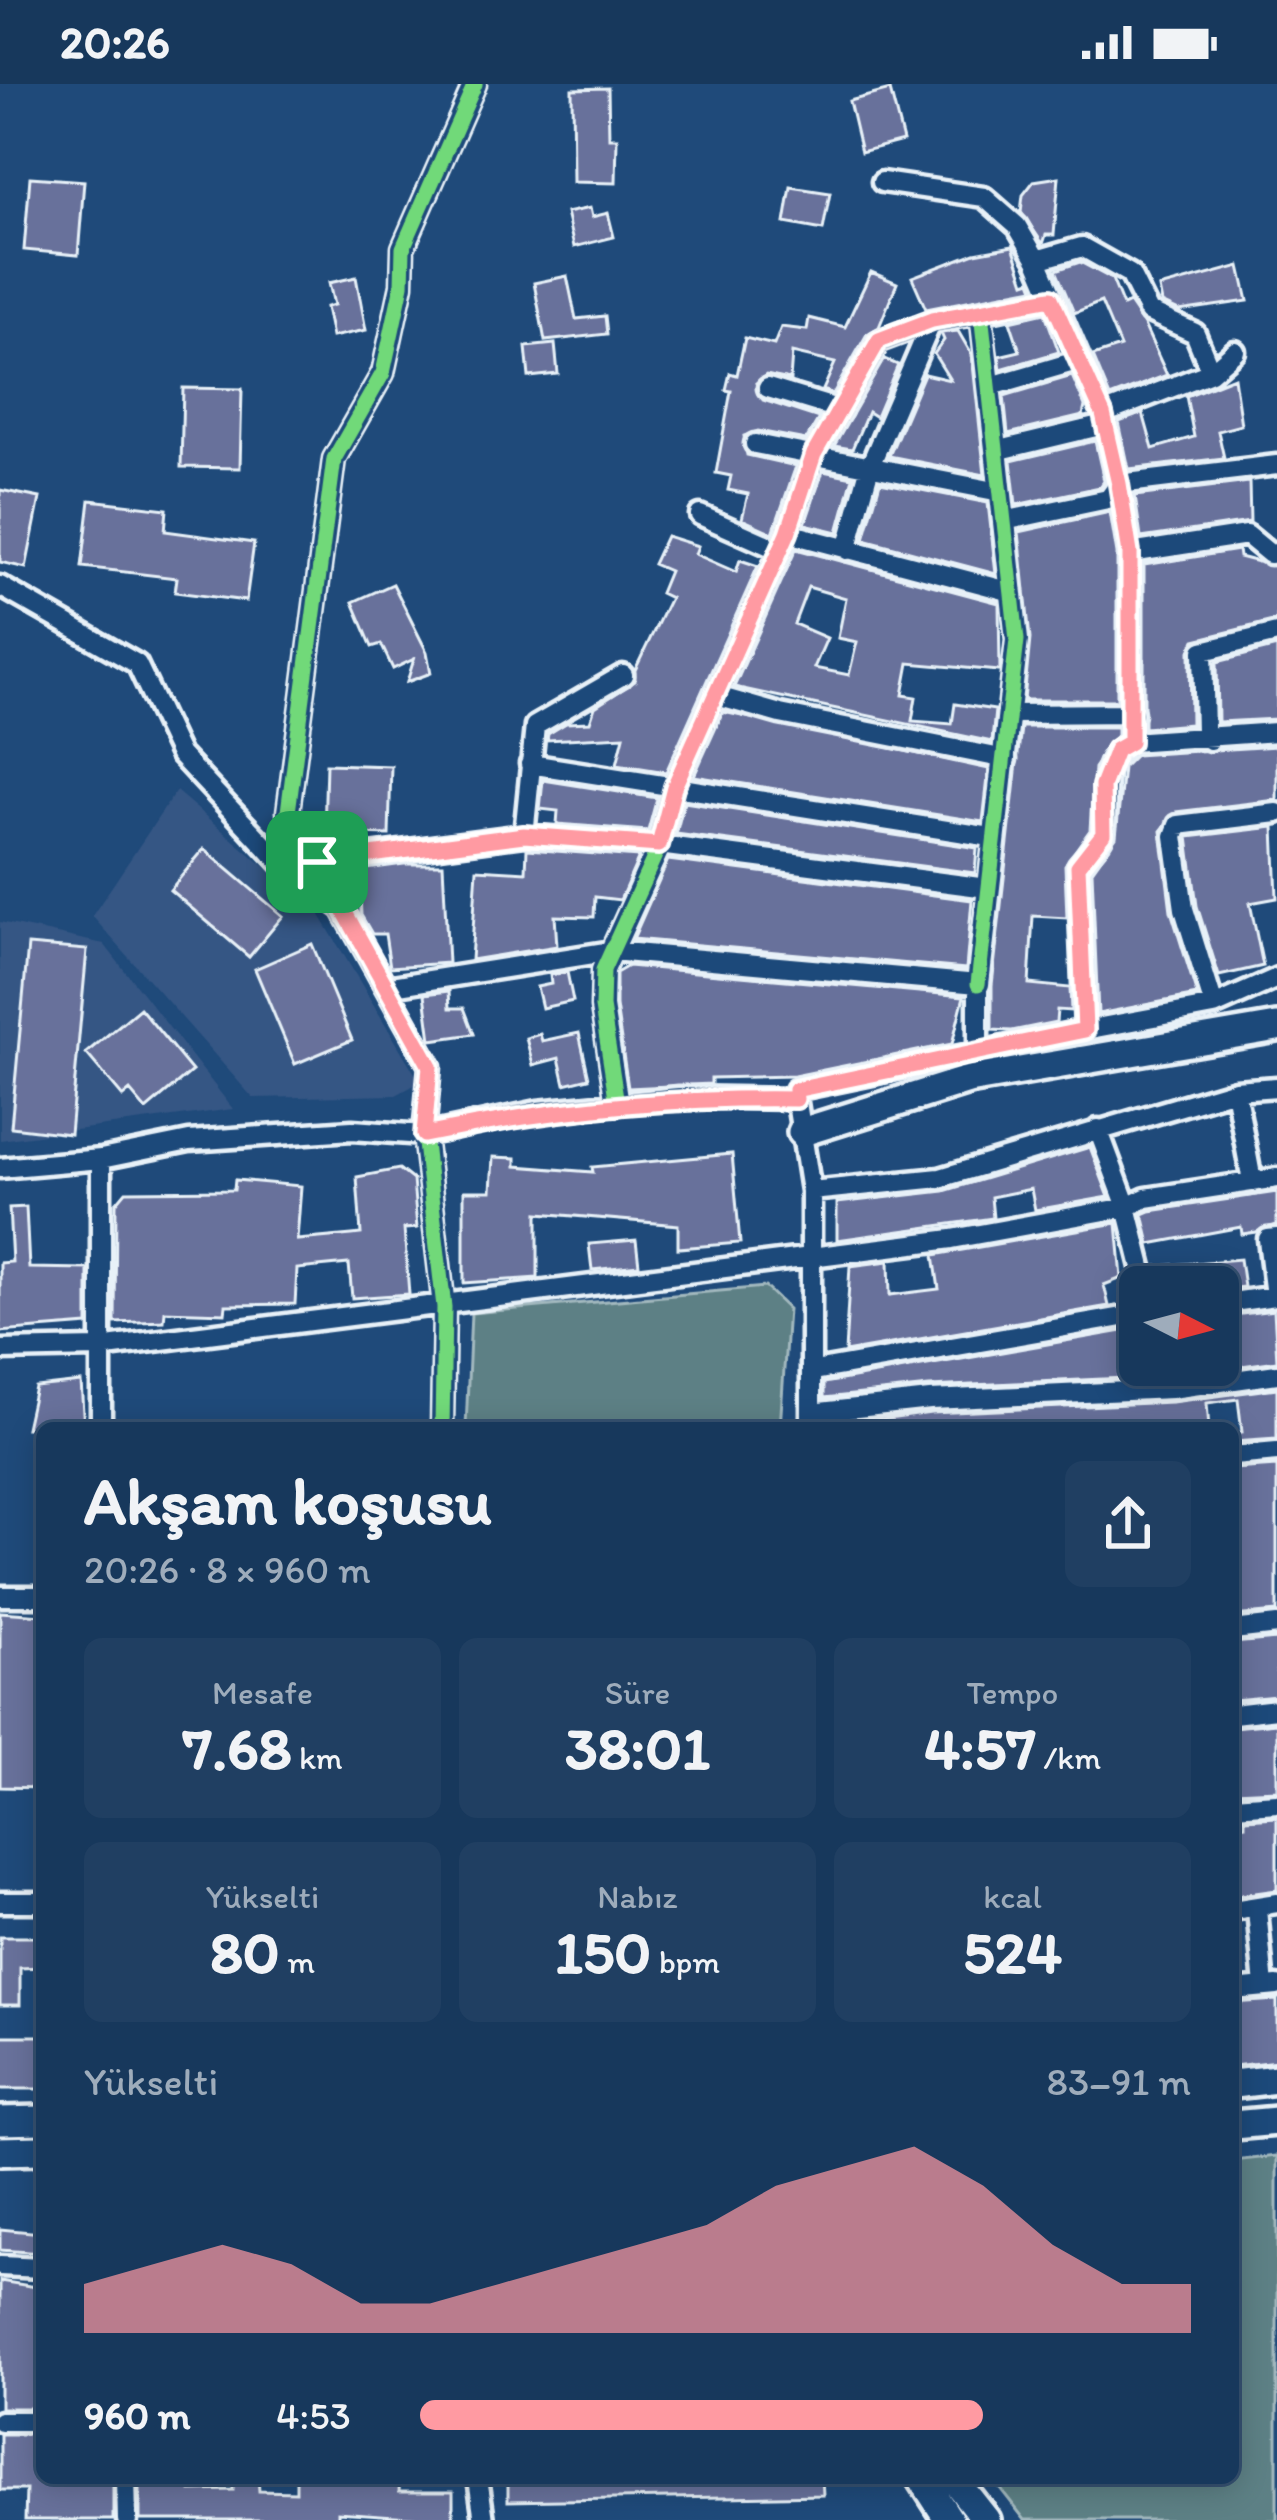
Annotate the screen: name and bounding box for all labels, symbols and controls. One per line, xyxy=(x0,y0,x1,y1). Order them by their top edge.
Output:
text: 20:26 xyxy=(60,15,170,69)
pin xyxy=(266,811,368,913)
icon: arrive xyxy=(284,829,350,895)
north arrow xyxy=(1119,1266,1239,1386)
map controls xyxy=(1119,1266,1239,1386)
text: Akşam koşusu xyxy=(84,1461,492,1541)
button: share xyxy=(1065,1461,1191,1587)
text: 20:26 · 8 × 960 m xyxy=(84,1546,371,1593)
text: Mesafe xyxy=(212,1673,313,1712)
text: Süre xyxy=(605,1673,670,1712)
text: Tempo xyxy=(967,1673,1058,1712)
text: 7.68 xyxy=(182,1712,292,1784)
text: 38:01 xyxy=(565,1712,710,1784)
text: 4:57 xyxy=(924,1712,1036,1784)
text: km xyxy=(292,1738,343,1777)
text: /km xyxy=(1036,1738,1101,1777)
text: Yükselti xyxy=(206,1877,319,1916)
text: Nabız xyxy=(597,1877,678,1916)
text: kcal xyxy=(983,1877,1042,1916)
text: 80 xyxy=(210,1916,280,1988)
text: 150 xyxy=(555,1916,651,1988)
text: 524 xyxy=(963,1916,1062,1988)
text: m xyxy=(280,1942,315,1981)
text: bpm xyxy=(651,1942,720,1981)
text: Yükselti xyxy=(84,2058,218,2105)
text: 83–91 m xyxy=(1047,2058,1191,2105)
text: 960 m xyxy=(84,2392,191,2439)
text: 4:53 xyxy=(276,2392,351,2439)

